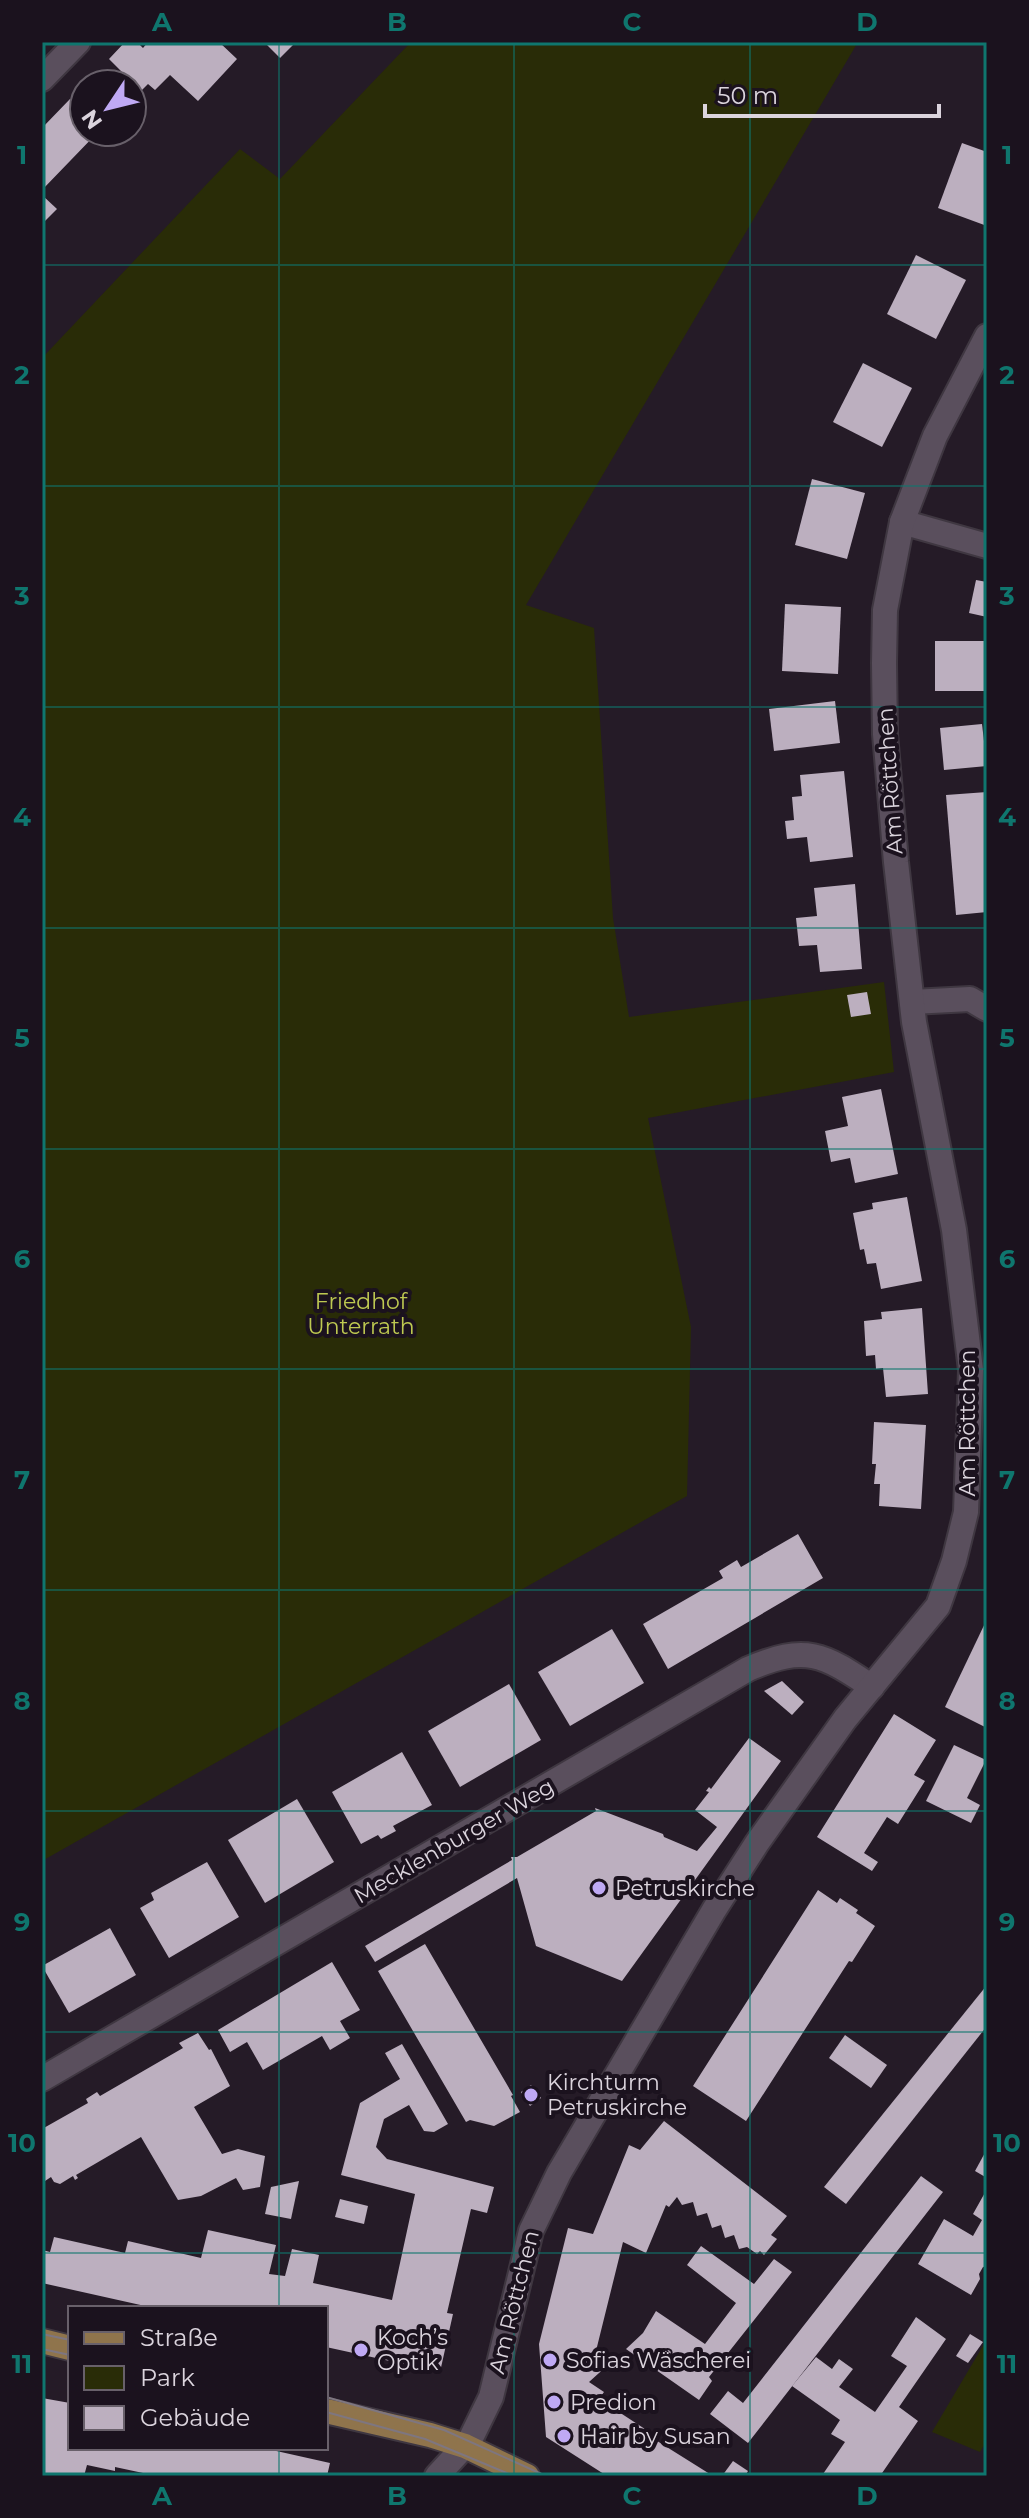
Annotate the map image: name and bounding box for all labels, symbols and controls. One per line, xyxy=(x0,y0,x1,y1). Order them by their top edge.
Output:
text: A xyxy=(151,6,173,38)
text: B xyxy=(387,6,407,38)
text: C xyxy=(623,6,642,38)
text: D xyxy=(856,6,878,38)
north arrow xyxy=(68,68,148,148)
scale bar xyxy=(705,68,939,118)
text: 50 m xyxy=(717,81,778,110)
text: N xyxy=(76,104,108,134)
text: 1 xyxy=(17,139,27,171)
text: 1 xyxy=(1002,139,1012,171)
text: 2 xyxy=(14,359,30,391)
text: 2 xyxy=(999,359,1015,391)
text: 3 xyxy=(13,580,30,612)
text: 3 xyxy=(998,580,1015,612)
street label: Am Röttchen xyxy=(871,707,909,855)
text: 4 xyxy=(13,801,31,833)
text: 4 xyxy=(998,801,1016,833)
text: 5 xyxy=(14,1022,30,1054)
text: 5 xyxy=(999,1022,1015,1054)
text: 6 xyxy=(14,1243,31,1275)
text: 6 xyxy=(999,1243,1016,1275)
park label: Friedhof Unterrath xyxy=(307,1288,415,1340)
street label: Am Röttchen xyxy=(954,1350,981,1496)
text: 7 xyxy=(14,1464,30,1496)
text: 7 xyxy=(999,1464,1015,1496)
text: 8 xyxy=(13,1685,31,1717)
text: 8 xyxy=(998,1685,1016,1717)
street label: Mecklenburger Weg xyxy=(349,1773,559,1909)
place label: Petruskirche xyxy=(615,1875,755,1902)
marker: Petruskirche xyxy=(590,1879,608,1897)
text: 9 xyxy=(14,1906,30,1938)
text: 9 xyxy=(999,1906,1015,1938)
place label: Kirchturm Petruskirche xyxy=(547,2069,687,2121)
marker: Kirchturm Petruskirche xyxy=(522,2086,540,2104)
text: 10 xyxy=(8,2127,36,2159)
text: 10 xyxy=(993,2127,1021,2159)
street label: Am Röttchen xyxy=(483,2227,545,2377)
legend xyxy=(68,2306,328,2450)
text: Straße xyxy=(140,2323,218,2352)
place label: Koch’s Optik xyxy=(377,2324,448,2376)
marker: Koch’s Optik xyxy=(352,2341,370,2359)
place label: Sofias Wäscherei xyxy=(566,2347,751,2374)
text: 11 xyxy=(12,2348,32,2380)
text: 11 xyxy=(997,2348,1017,2380)
marker: Sofias Wäscherei xyxy=(541,2351,559,2369)
text: Park xyxy=(140,2363,195,2392)
place label: Predion xyxy=(570,2389,657,2416)
marker: Predion xyxy=(545,2393,563,2411)
text: Gebäude xyxy=(140,2403,250,2432)
place label: Hair by Susan xyxy=(580,2423,731,2450)
marker: Hair by Susan xyxy=(555,2427,573,2445)
text: A xyxy=(151,2480,173,2512)
text: B xyxy=(387,2480,407,2512)
text: C xyxy=(623,2480,642,2512)
text: D xyxy=(856,2480,878,2512)

